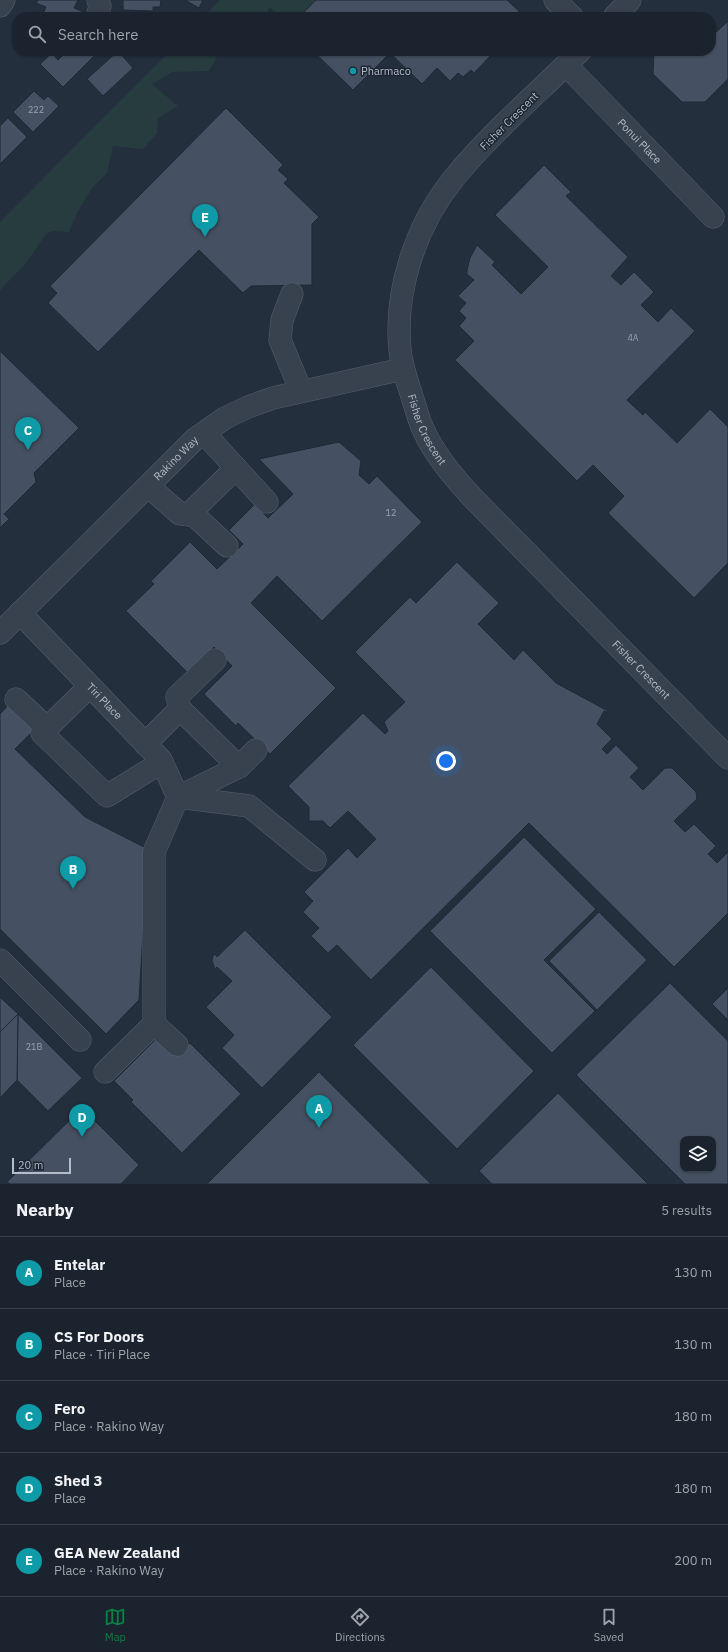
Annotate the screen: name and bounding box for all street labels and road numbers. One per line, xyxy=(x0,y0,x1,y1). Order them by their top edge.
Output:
street label: Fisher Crescent xyxy=(477,89,541,153)
street label: Ponui Place xyxy=(615,116,665,167)
street label: Fisher Crescent xyxy=(405,392,449,468)
street label: Rakino Way xyxy=(151,433,201,483)
street label: Fisher Crescent xyxy=(609,637,673,702)
street label: Tiri Place xyxy=(84,680,125,722)

